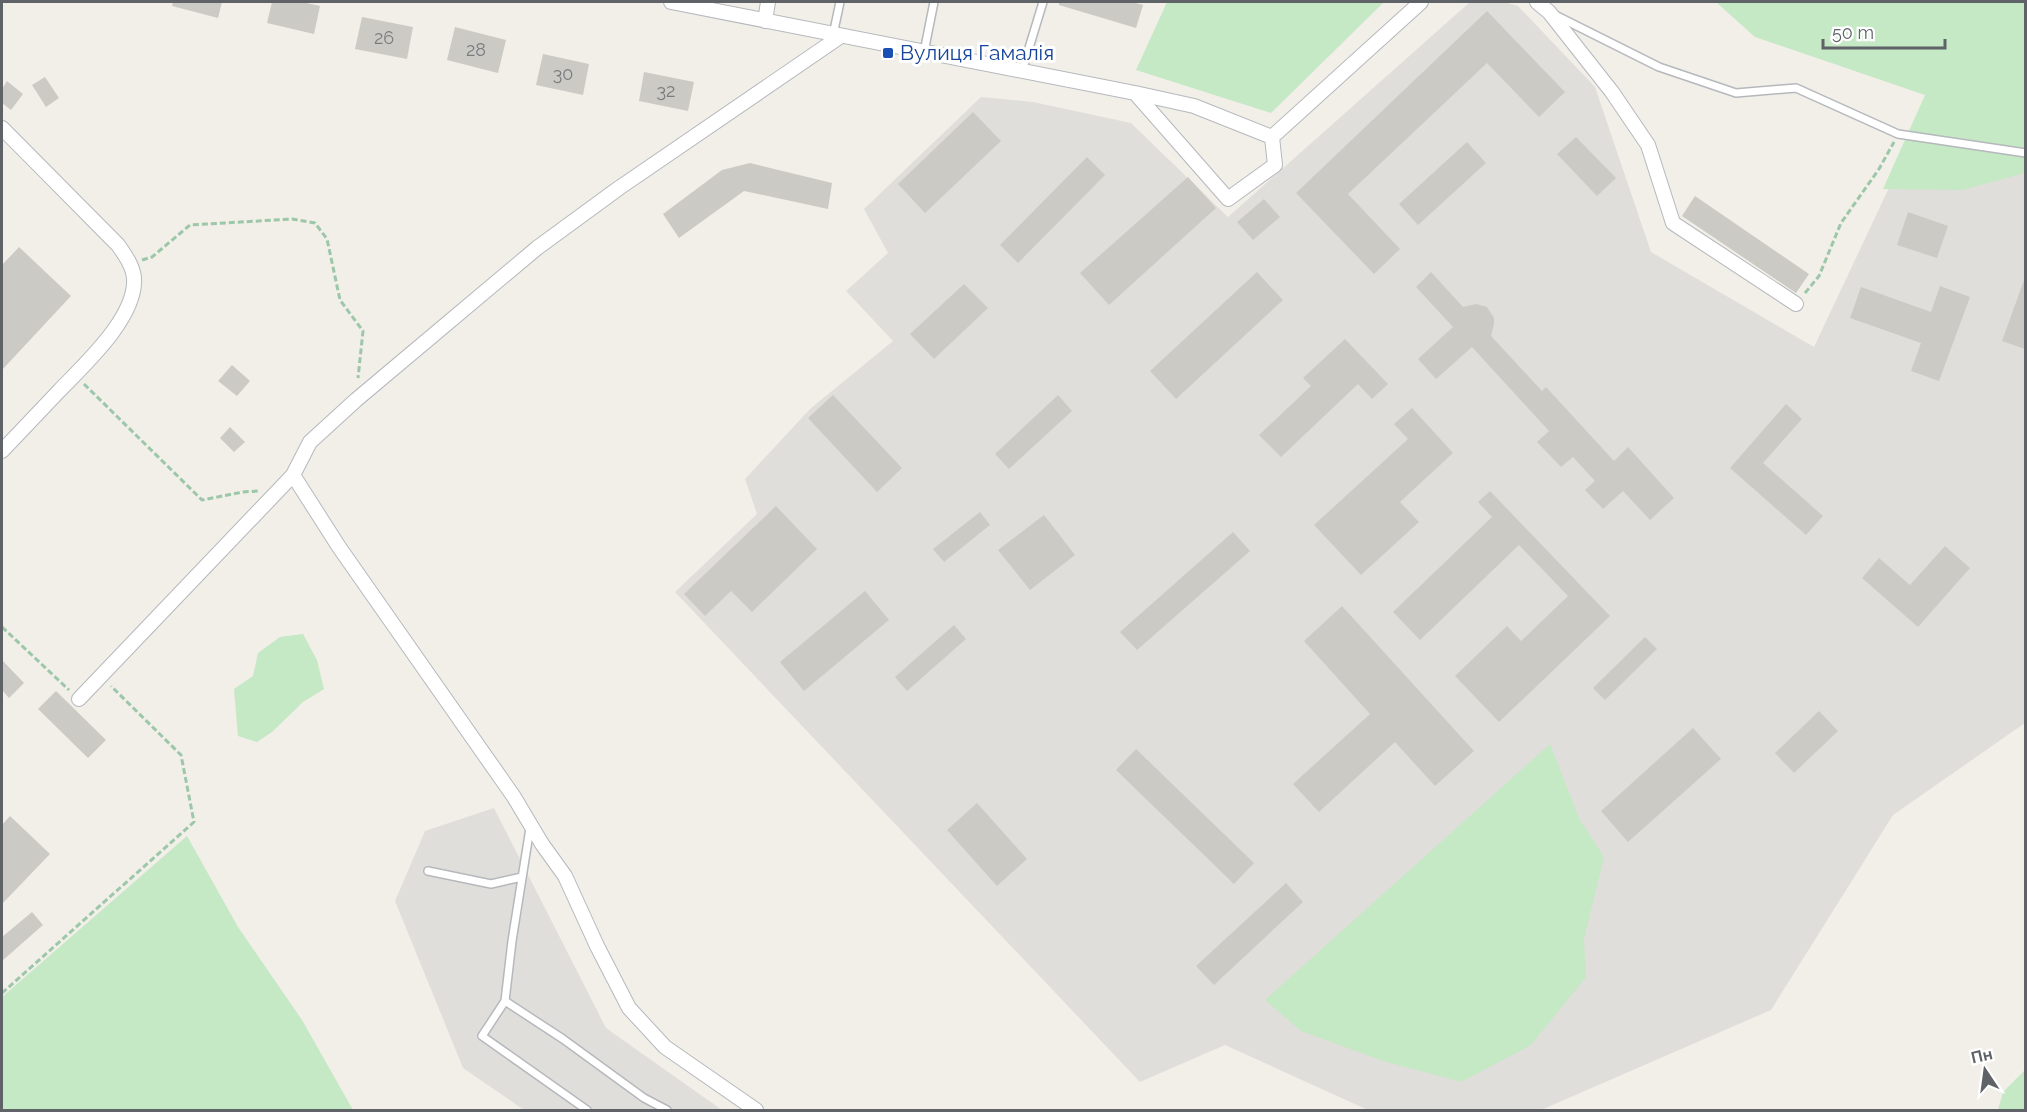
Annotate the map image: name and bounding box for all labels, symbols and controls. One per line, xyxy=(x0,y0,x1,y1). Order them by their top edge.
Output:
scale bar xyxy=(1823,12,1944,50)
text: 50 m xyxy=(1832,22,1874,43)
house number: 26 xyxy=(374,27,394,48)
house number: 28 xyxy=(466,39,486,60)
place label: Вулиця Гамалія xyxy=(900,40,1054,65)
marker: Вулиця Гамалія xyxy=(881,46,895,60)
house number: 30 xyxy=(553,63,573,84)
house number: 32 xyxy=(657,80,676,101)
north arrow xyxy=(1955,1040,2015,1100)
text: Пн xyxy=(1969,1044,1994,1068)

